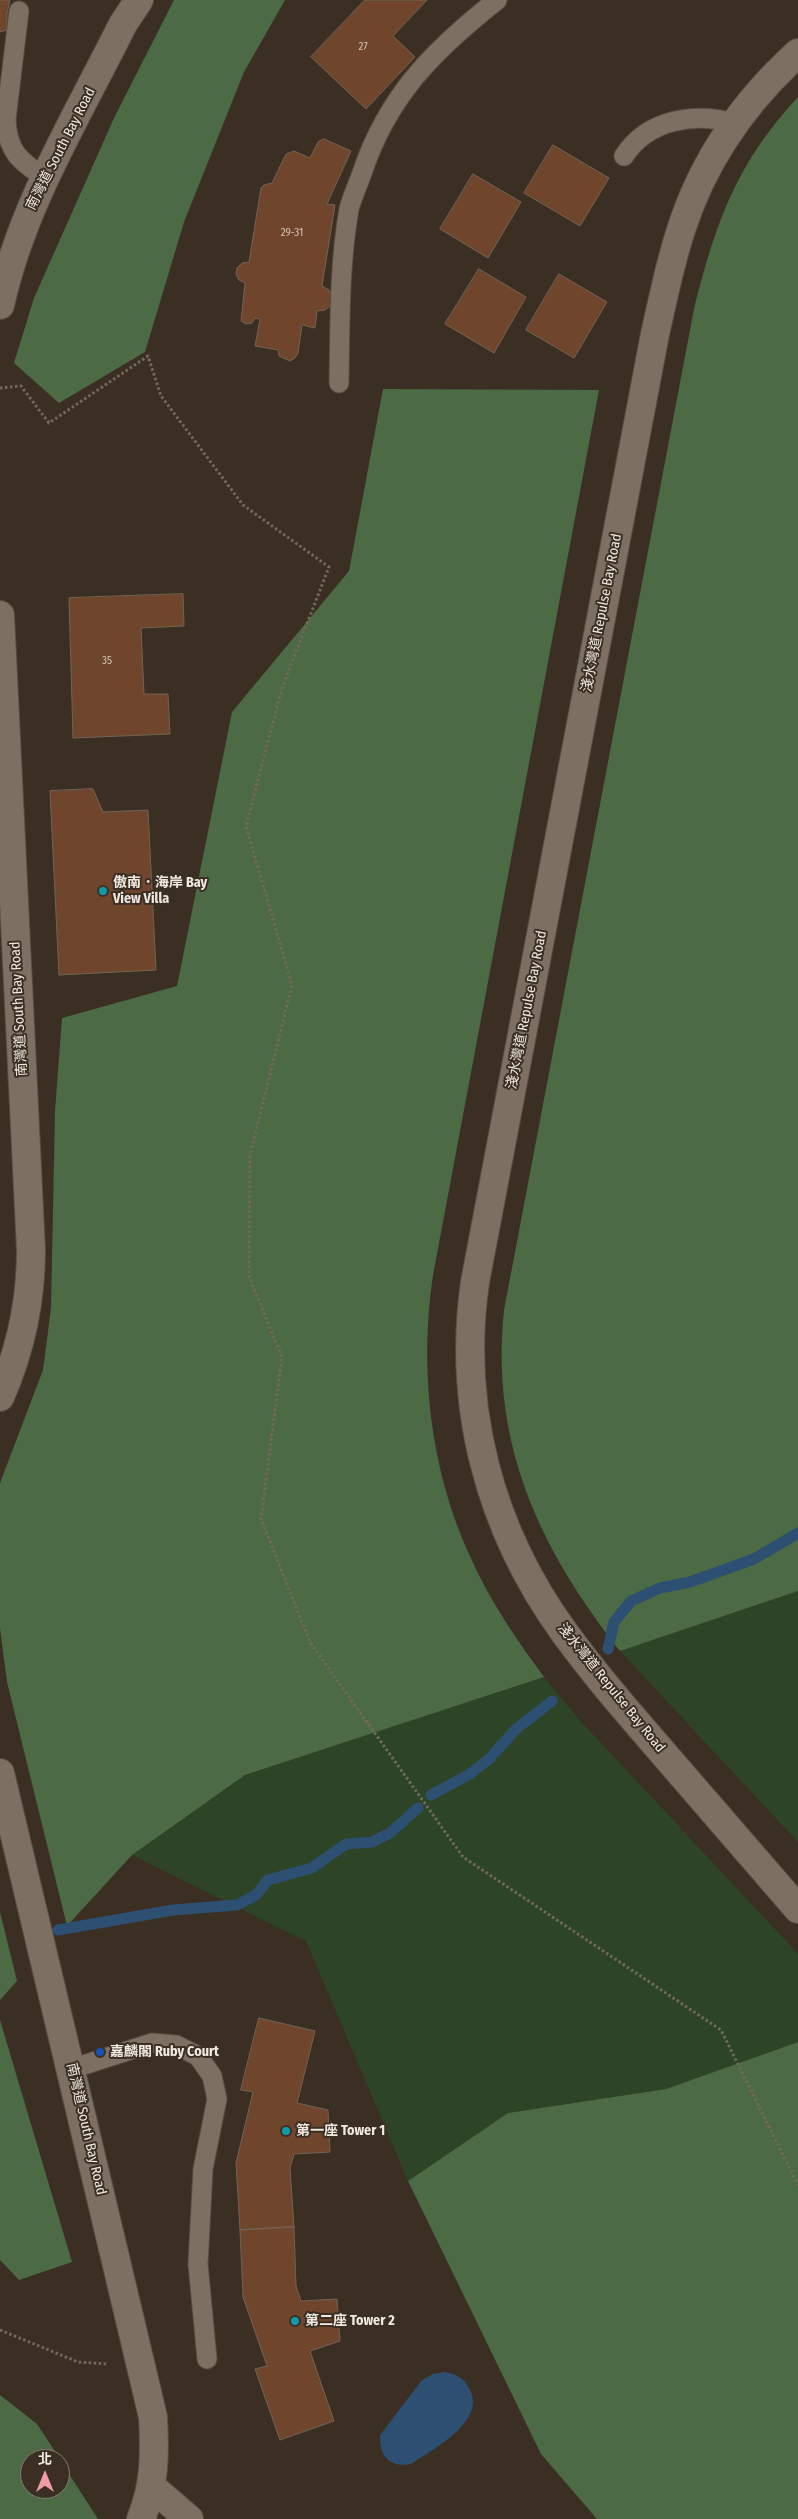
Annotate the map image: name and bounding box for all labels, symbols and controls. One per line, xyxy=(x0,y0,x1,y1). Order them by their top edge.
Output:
house number: 27 xyxy=(358,40,368,54)
street label: 南灣道 South Bay Road xyxy=(23,85,99,213)
house number: 29-31 xyxy=(281,226,303,240)
street label: 淺水灣道 Repulse Bay Road xyxy=(578,532,626,694)
house number: 35 xyxy=(102,654,112,668)
place label: 傲南．海岸 Bay View Villa xyxy=(113,875,207,908)
marker: 傲南．海岸 Bay View Villa xyxy=(97,885,109,897)
street label: 淺水灣道 Repulse Bay Road xyxy=(503,929,551,1091)
street label: 南灣道 South Bay Road xyxy=(7,941,31,1077)
street label: 淺水灣道 Repulse Bay Road xyxy=(554,1620,668,1756)
place label: 嘉麟閣 Ruby Court xyxy=(110,2044,219,2060)
marker: 嘉麟閣 Ruby Court xyxy=(94,2046,106,2058)
street label: 南灣道 South Bay Road xyxy=(63,2061,109,2197)
place label: 第一座 Tower 1 xyxy=(296,2123,385,2139)
marker: 第一座 Tower 1 xyxy=(280,2125,292,2137)
place label: 第二座 Tower 2 xyxy=(305,2313,395,2329)
marker: 第二座 Tower 2 xyxy=(289,2315,301,2327)
north arrow xyxy=(20,2449,70,2499)
text: 北 xyxy=(38,2451,52,2468)

